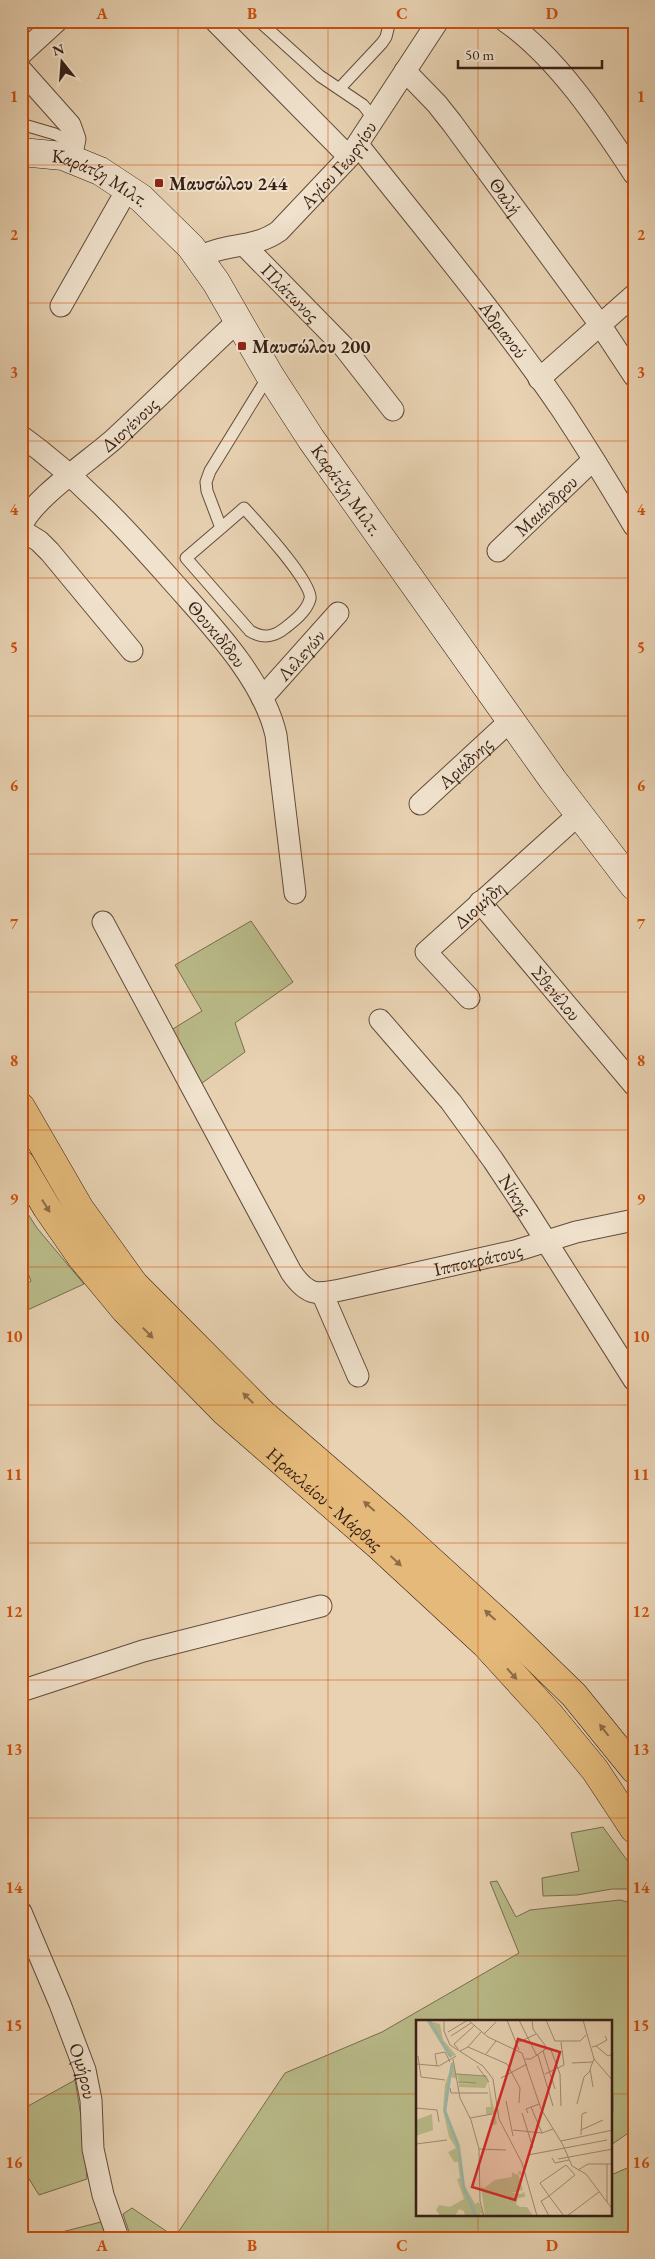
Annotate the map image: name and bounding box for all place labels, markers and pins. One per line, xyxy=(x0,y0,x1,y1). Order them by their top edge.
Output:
place label: Μαυσώλου 244 xyxy=(169,171,288,196)
marker: Μαυσώλου 244 xyxy=(153,177,165,189)
place label: Μαυσώλου 200 xyxy=(252,334,370,359)
marker: Μαυσώλου 200 xyxy=(236,340,248,352)

